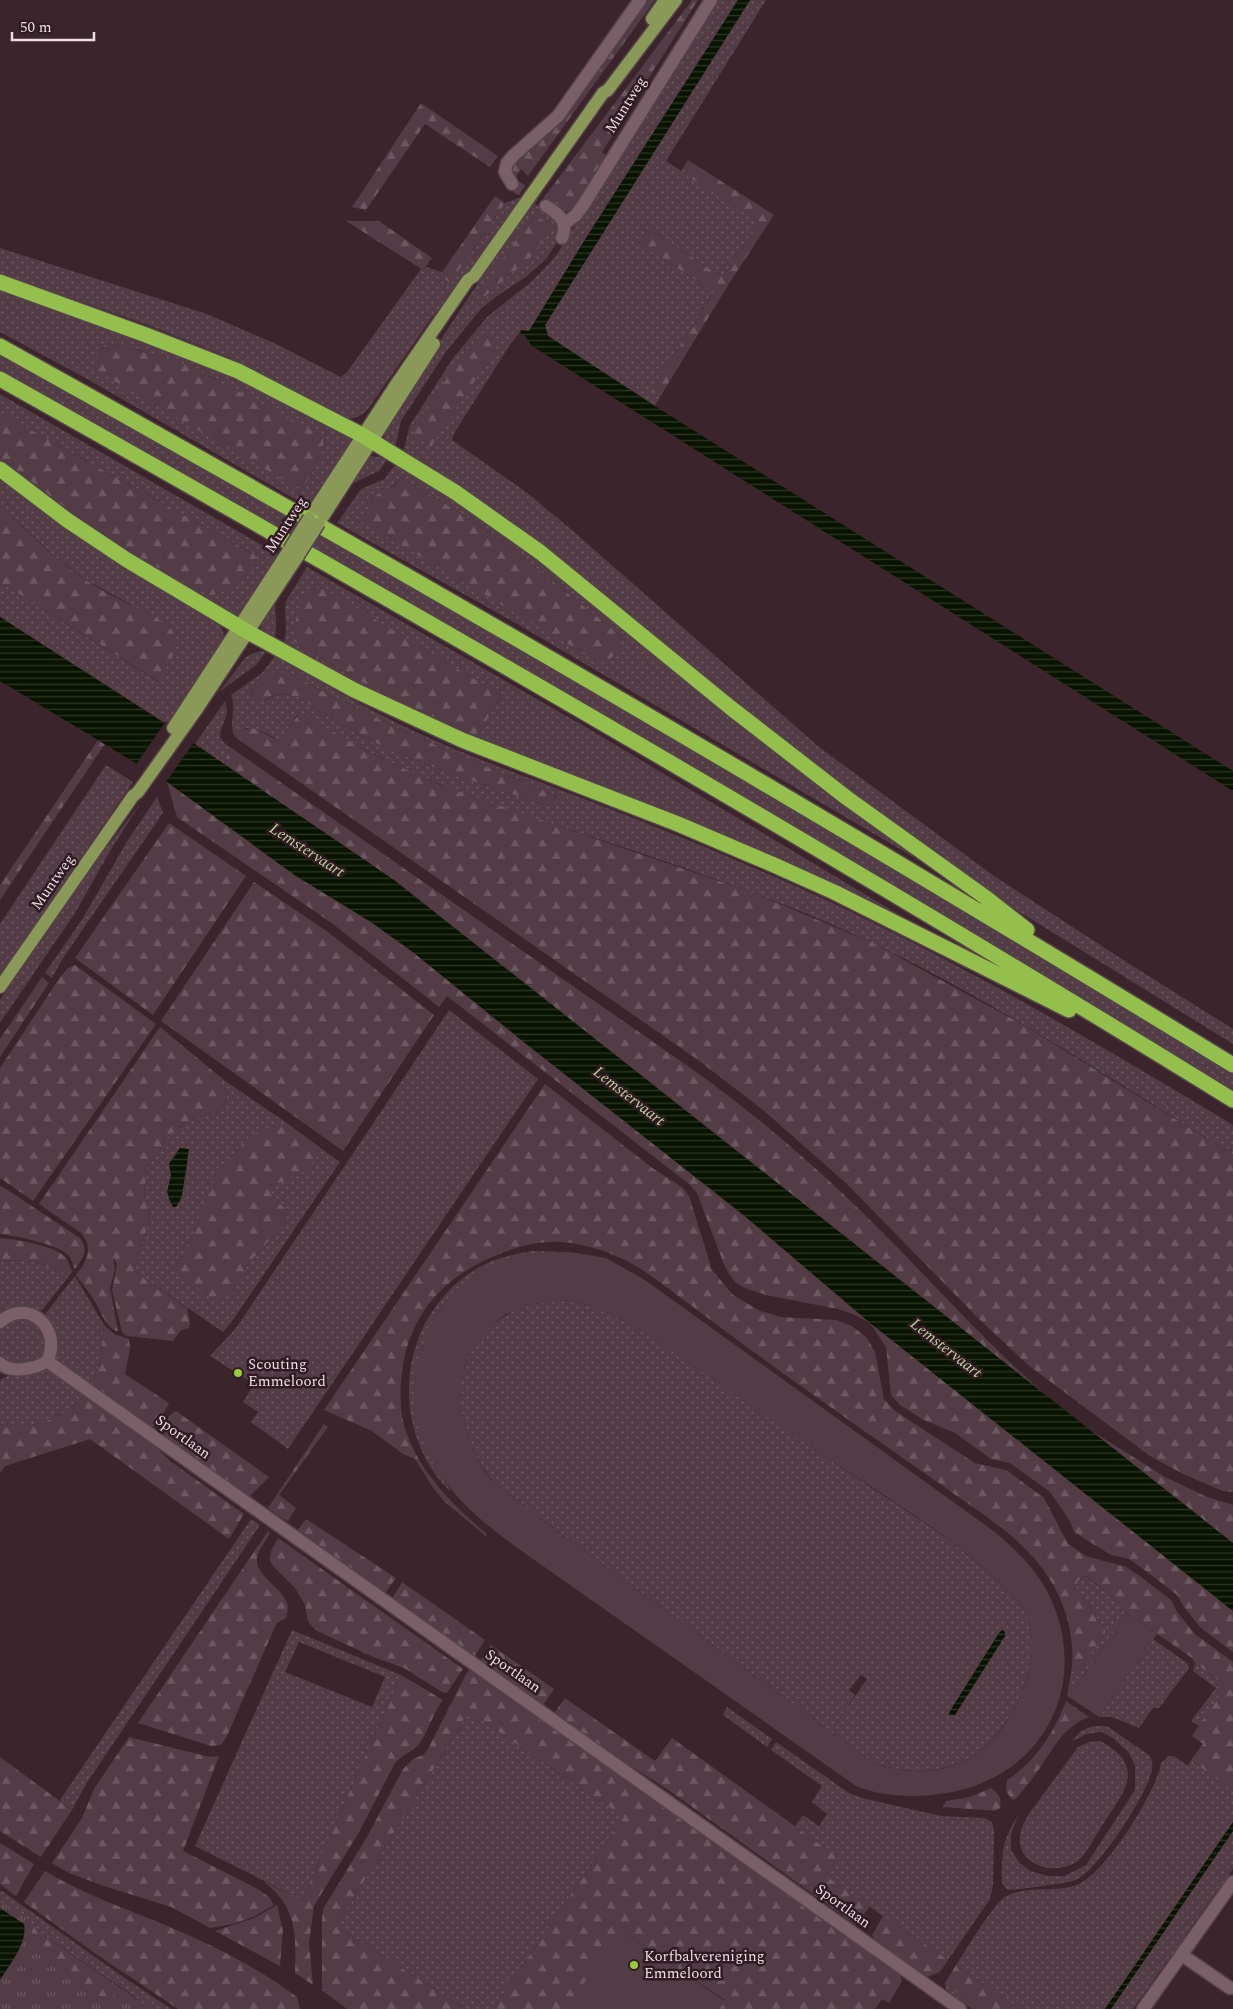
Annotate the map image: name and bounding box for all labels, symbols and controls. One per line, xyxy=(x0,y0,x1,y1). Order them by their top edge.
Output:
scale bar xyxy=(12,10,95,42)
text: 50 m xyxy=(20,16,52,39)
street label: Muntweg xyxy=(599,72,653,138)
street label: Muntweg xyxy=(259,492,313,558)
water label: Lemstervaart xyxy=(265,817,350,884)
street label: Muntweg xyxy=(25,849,81,915)
water label: Lemstervaart xyxy=(588,1060,671,1132)
water label: Lemstervaart xyxy=(905,1312,988,1384)
place label: Scouting Emmeloord xyxy=(248,1353,326,1393)
marker: Scouting Emmeloord xyxy=(232,1367,244,1379)
street label: Sportlaan xyxy=(150,1409,216,1465)
street label: Sportlaan xyxy=(480,1643,546,1699)
street label: Sportlaan xyxy=(810,1878,876,1934)
place label: Korfbalvereniging Emmeloord xyxy=(644,1945,765,1985)
marker: Korfbalvereniging Emmeloord xyxy=(628,1959,640,1971)

